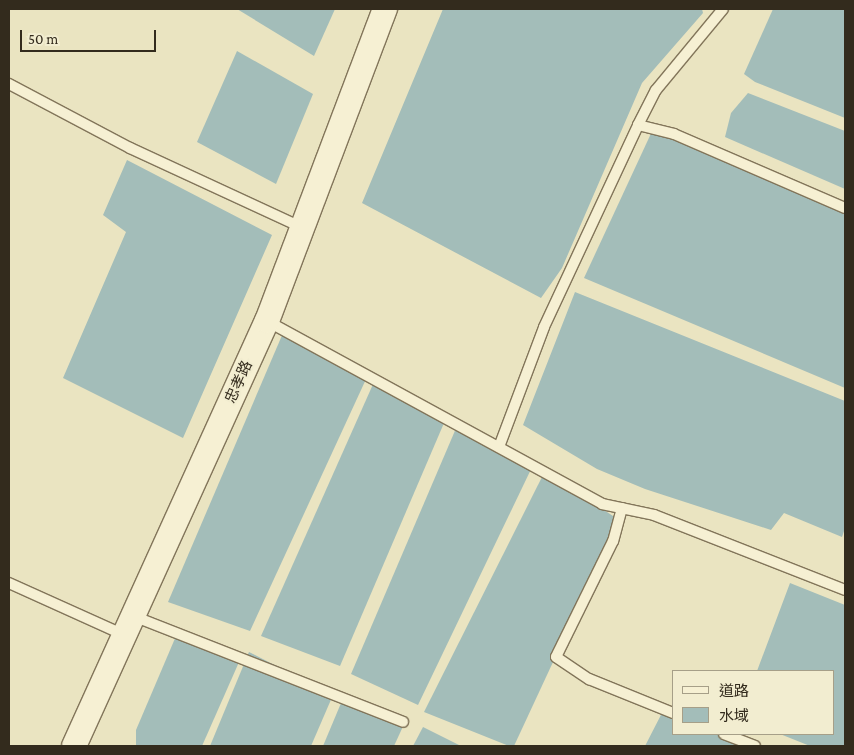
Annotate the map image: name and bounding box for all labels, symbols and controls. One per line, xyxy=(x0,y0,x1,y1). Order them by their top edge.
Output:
scale bar xyxy=(22,20,159,52)
text: 50 m xyxy=(28,31,58,47)
street label: 忠孝路 xyxy=(222,358,256,406)
legend xyxy=(672,670,834,735)
text: 道路 xyxy=(719,683,749,699)
text: 水域 xyxy=(719,708,749,724)

